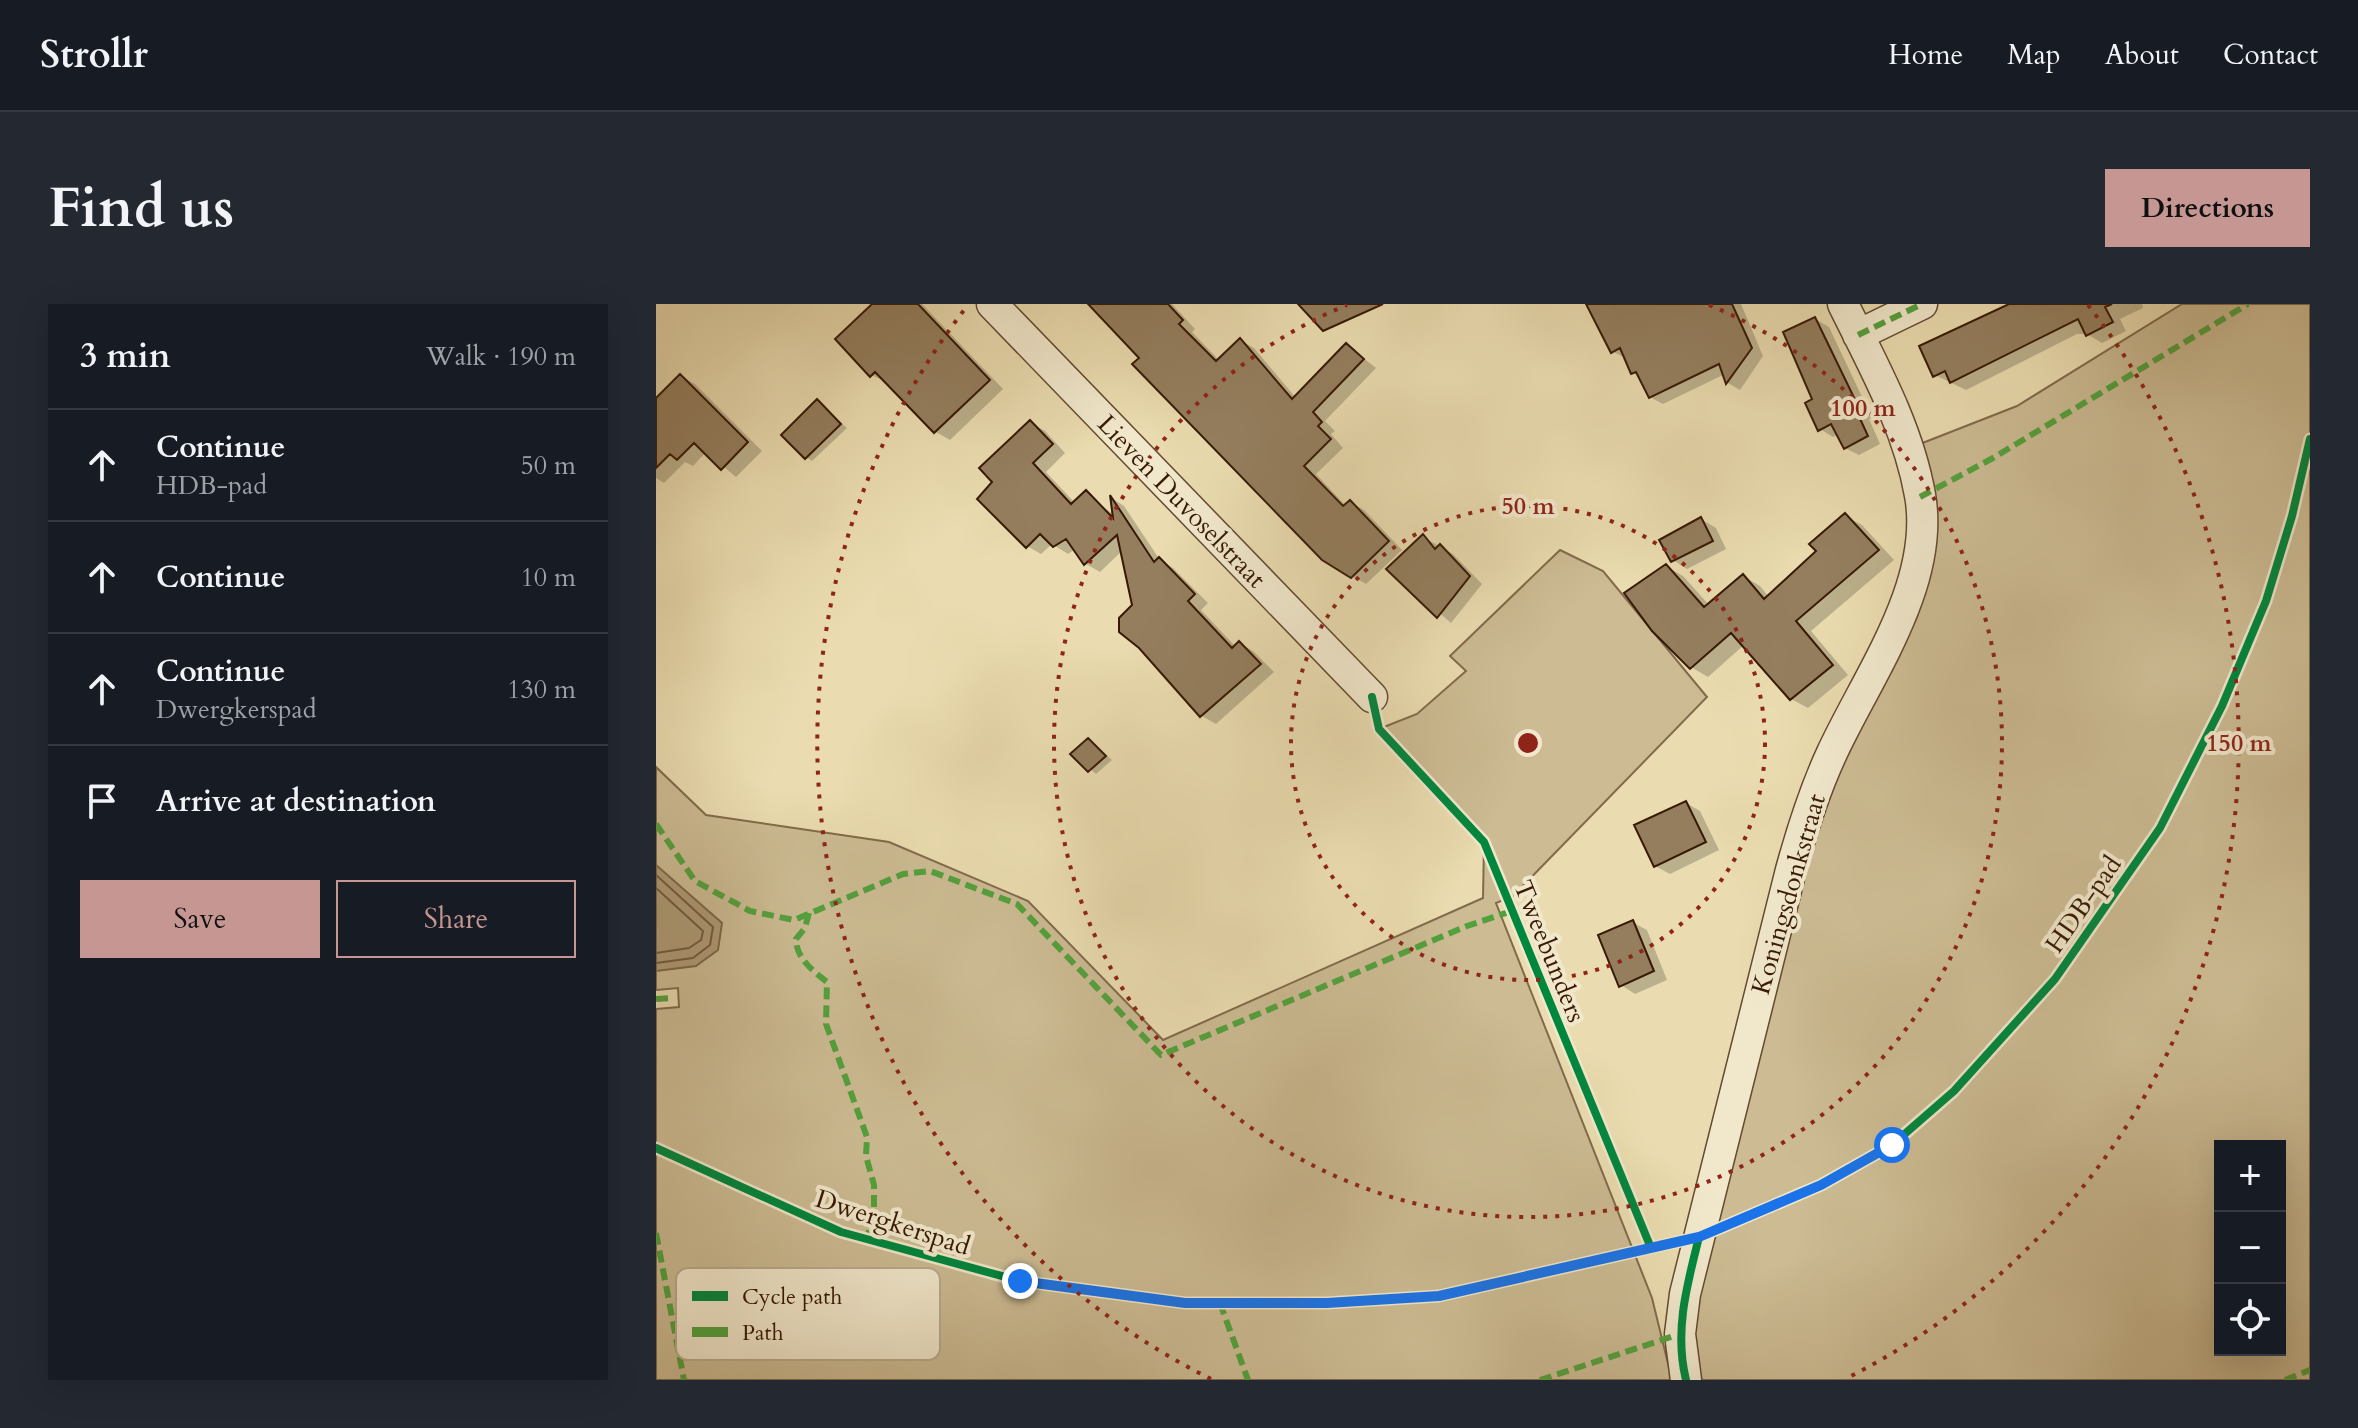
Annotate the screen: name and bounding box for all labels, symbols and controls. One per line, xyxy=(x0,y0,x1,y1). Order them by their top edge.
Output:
text: Strollr xyxy=(40,29,148,81)
text: Home xyxy=(1888,36,1963,74)
text: Map xyxy=(2007,36,2061,74)
text: About xyxy=(2105,36,2179,74)
text: Contact xyxy=(2223,36,2318,74)
button: Directions xyxy=(2105,169,2310,247)
text: Find us xyxy=(48,171,234,246)
text: 3 min xyxy=(80,333,171,379)
text: Walk · 190 m xyxy=(426,339,576,374)
text: 100 m xyxy=(1830,392,1897,425)
street label: Lieven Duvoselstraat xyxy=(1090,407,1274,596)
text: Continue xyxy=(156,427,285,468)
icon: ahead xyxy=(80,443,124,487)
text: 50 m xyxy=(520,448,576,483)
text: HDB-pad xyxy=(156,468,267,503)
text: 50 m xyxy=(1501,490,1555,523)
icon: ahead xyxy=(80,555,124,599)
text: Continue xyxy=(156,557,285,598)
text: 10 m xyxy=(520,560,576,595)
text: Continue xyxy=(156,651,285,692)
icon: ahead xyxy=(80,667,124,711)
text: 130 m xyxy=(507,672,576,707)
text: Dwergkerspad xyxy=(156,692,317,727)
text: 150 m xyxy=(2206,727,2273,760)
centre of rings xyxy=(1514,729,1542,757)
icon: arrive xyxy=(80,779,124,823)
text: Arrive at destination xyxy=(156,781,436,822)
street label: Koningsdonkstraat xyxy=(1743,790,1834,999)
street label: HDB-pad xyxy=(2037,849,2130,960)
street label: Tweebunders xyxy=(1505,875,1594,1027)
button: Save xyxy=(80,880,320,958)
button: Share xyxy=(336,880,576,958)
route start xyxy=(1874,1127,1910,1163)
map controls xyxy=(2214,1140,2286,1356)
button: + xyxy=(2214,1140,2286,1212)
street label: Dwergkerspad xyxy=(811,1181,975,1264)
button: − xyxy=(2214,1212,2286,1284)
route end xyxy=(1002,1263,1038,1299)
legend xyxy=(676,1268,940,1360)
text: Cycle path xyxy=(742,1282,842,1312)
button: locate xyxy=(2214,1284,2286,1356)
text: Path xyxy=(742,1318,784,1348)

